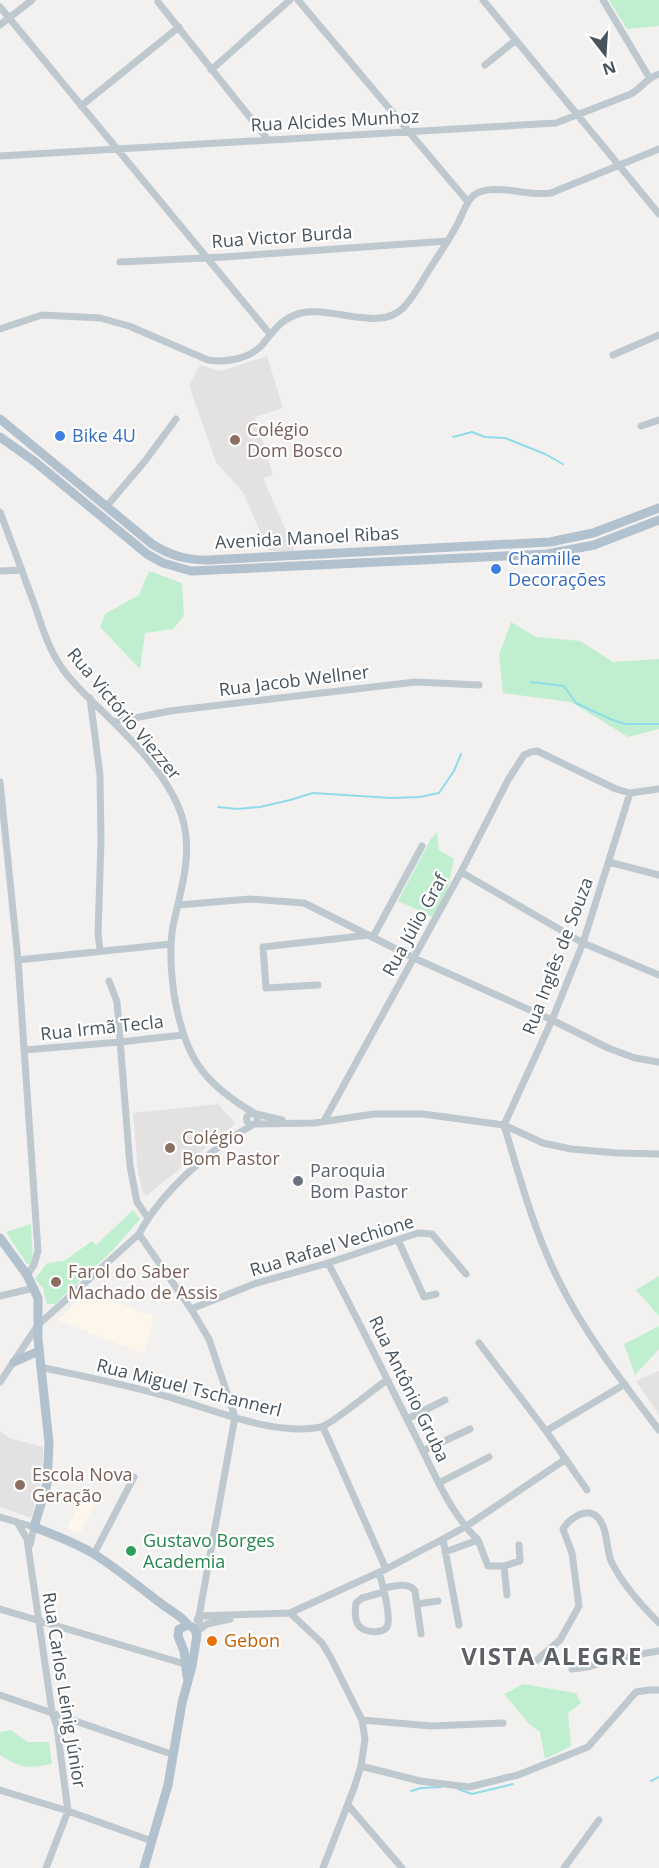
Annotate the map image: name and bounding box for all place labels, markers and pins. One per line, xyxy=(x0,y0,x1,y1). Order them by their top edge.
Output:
place label: Colégio Dom Bosco xyxy=(247,417,343,462)
place label: Bike 4U xyxy=(72,423,136,447)
marker: Bike 4U xyxy=(53,429,67,443)
marker: Colégio Dom Bosco xyxy=(228,433,242,447)
place label: Chamille Decorações xyxy=(508,546,606,591)
marker: Chamille Decorações xyxy=(489,562,503,576)
place label: Colégio Bom Pastor xyxy=(182,1125,280,1170)
marker: Colégio Bom Pastor xyxy=(163,1141,177,1155)
place label: Paroquia Bom Pastor xyxy=(310,1158,408,1203)
marker: Paroquia Bom Pastor xyxy=(291,1174,305,1188)
place label: Farol do Saber Machado de Assis xyxy=(68,1259,218,1304)
marker: Farol do Saber Machado de Assis xyxy=(49,1275,63,1289)
place label: Escola Nova Geração xyxy=(32,1462,133,1507)
marker: Escola Nova Geração xyxy=(13,1478,27,1492)
place label: Gustavo Borges Academia xyxy=(143,1528,275,1573)
marker: Gustavo Borges Academia xyxy=(124,1544,138,1558)
place label: Gebon xyxy=(224,1628,280,1652)
marker: Gebon xyxy=(205,1634,219,1648)

